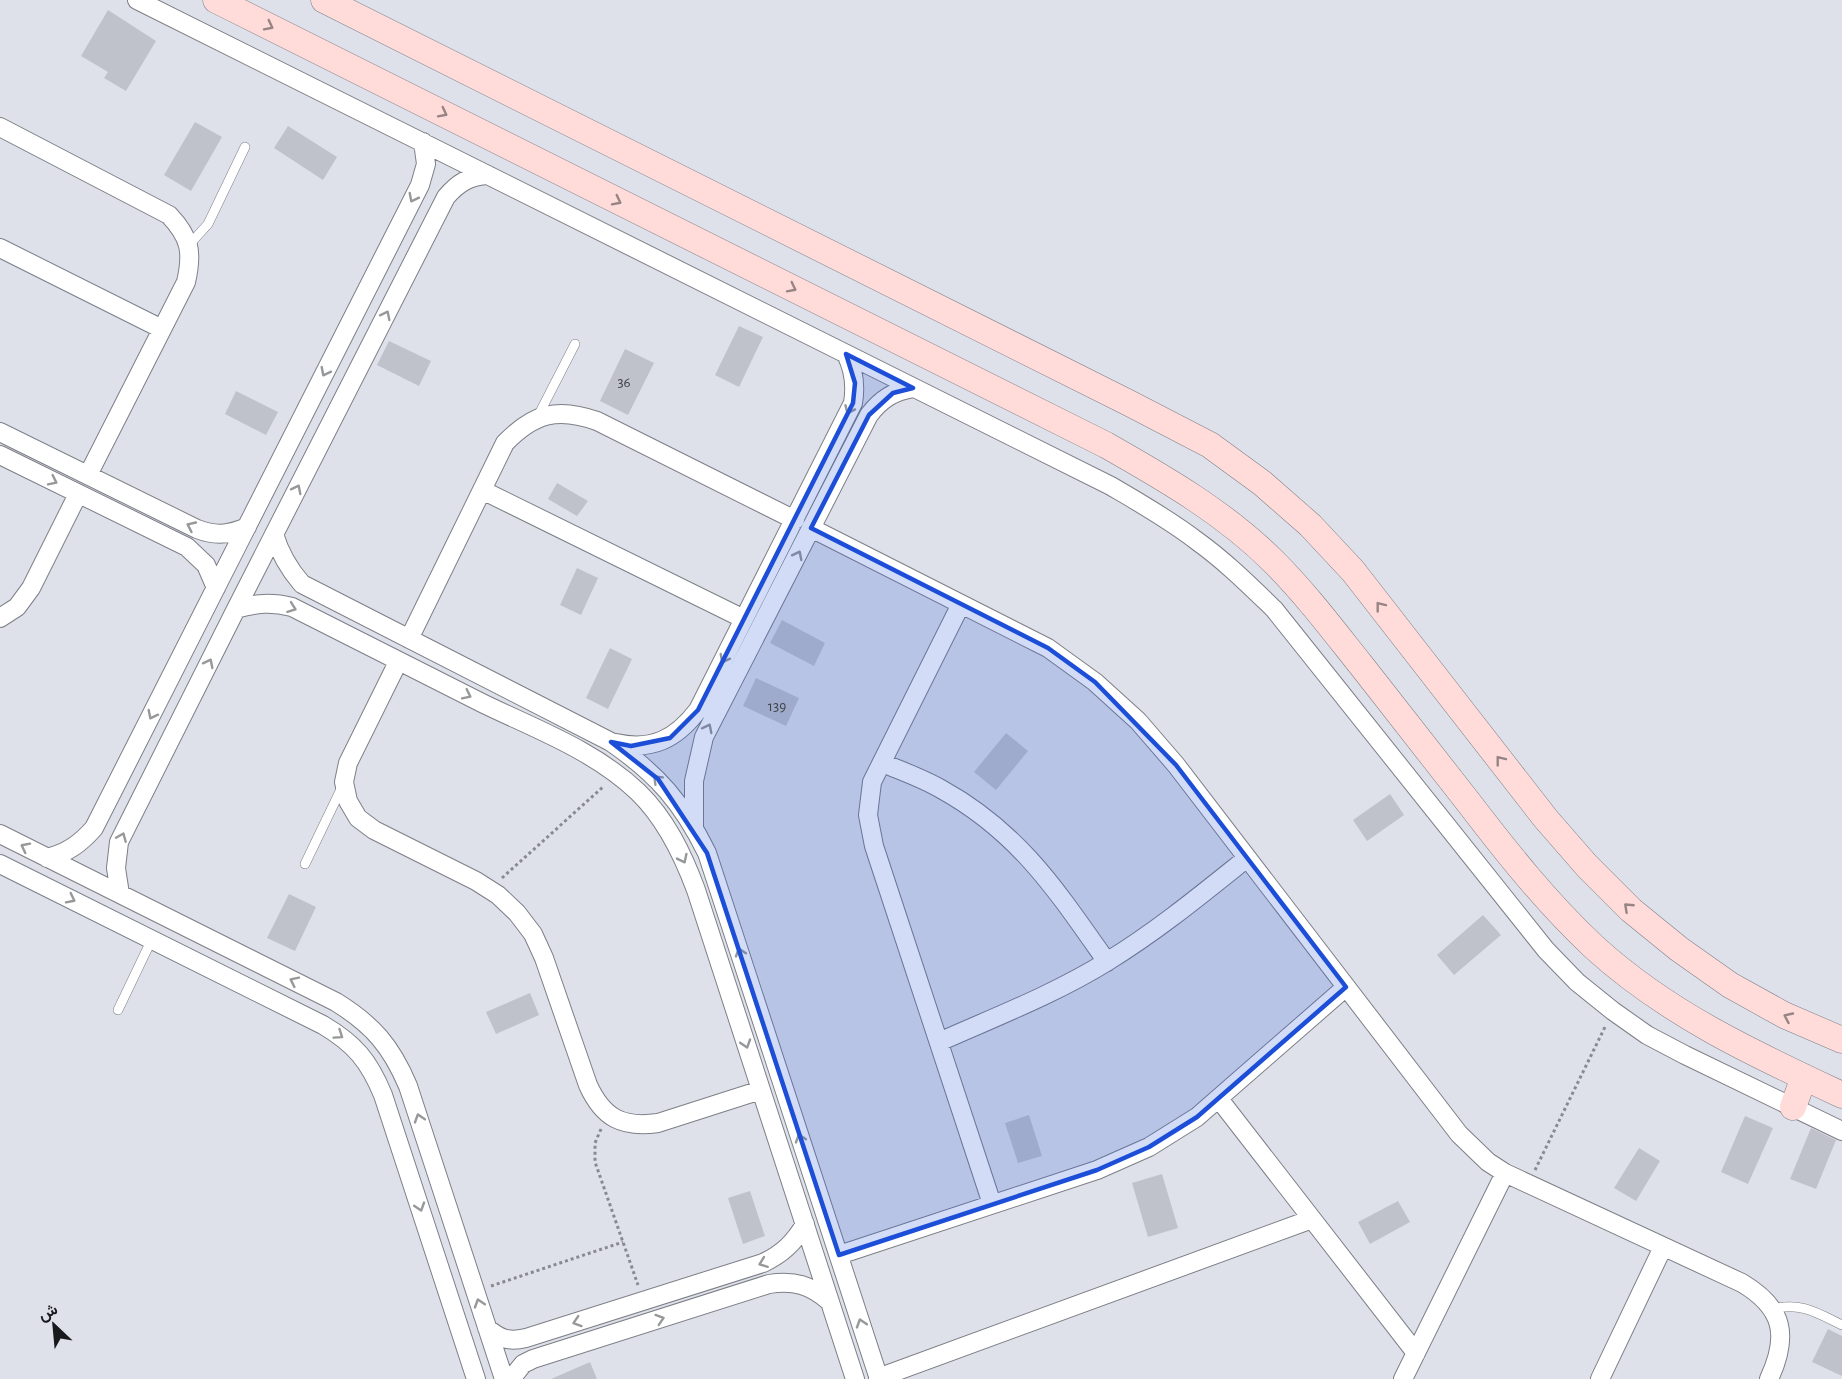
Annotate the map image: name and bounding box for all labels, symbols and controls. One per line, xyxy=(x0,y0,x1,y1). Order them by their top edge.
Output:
one-way arrow xyxy=(262,19,273,30)
one-way arrow xyxy=(437,106,448,118)
one-way arrow xyxy=(409,192,421,203)
one-way arrow xyxy=(611,193,622,205)
one-way arrow xyxy=(785,281,796,292)
one-way arrow xyxy=(379,311,390,322)
one-way arrow xyxy=(321,366,333,377)
house number: 36 xyxy=(617,375,631,390)
one-way arrow xyxy=(844,403,856,414)
one-way arrow xyxy=(46,474,57,485)
one-way arrow xyxy=(290,484,301,495)
one-way arrow xyxy=(187,522,198,534)
one-way arrow xyxy=(790,550,802,561)
one-way arrow xyxy=(287,601,297,614)
one-way arrow xyxy=(1377,602,1388,613)
one-way arrow xyxy=(720,653,731,664)
one-way arrow xyxy=(201,658,213,669)
one-way arrow xyxy=(460,688,471,700)
house number: 139 xyxy=(768,699,786,714)
one-way arrow xyxy=(148,708,159,719)
one-way arrow xyxy=(701,724,713,735)
one-way arrow xyxy=(1497,756,1508,767)
one-way arrow xyxy=(653,775,664,785)
one-way arrow xyxy=(115,833,127,844)
one-way arrow xyxy=(21,842,32,854)
one-way arrow xyxy=(676,853,688,864)
one-way arrow xyxy=(65,892,76,903)
one-way arrow xyxy=(1625,903,1635,914)
one-way arrow xyxy=(735,947,747,958)
one-way arrow xyxy=(289,976,300,988)
one-way arrow xyxy=(1784,1012,1795,1024)
one-way arrow xyxy=(332,1028,343,1039)
one-way arrow xyxy=(739,1038,751,1049)
one-way arrow xyxy=(413,1113,426,1124)
one-way arrow xyxy=(795,1133,808,1144)
one-way arrow xyxy=(413,1201,425,1212)
one-way arrow xyxy=(758,1255,769,1268)
north arrow xyxy=(24,1295,84,1355)
one-way arrow xyxy=(474,1299,486,1309)
text: ش xyxy=(36,1301,60,1325)
one-way arrow xyxy=(654,1313,665,1326)
one-way arrow xyxy=(572,1315,583,1327)
one-way arrow xyxy=(855,1318,868,1329)

